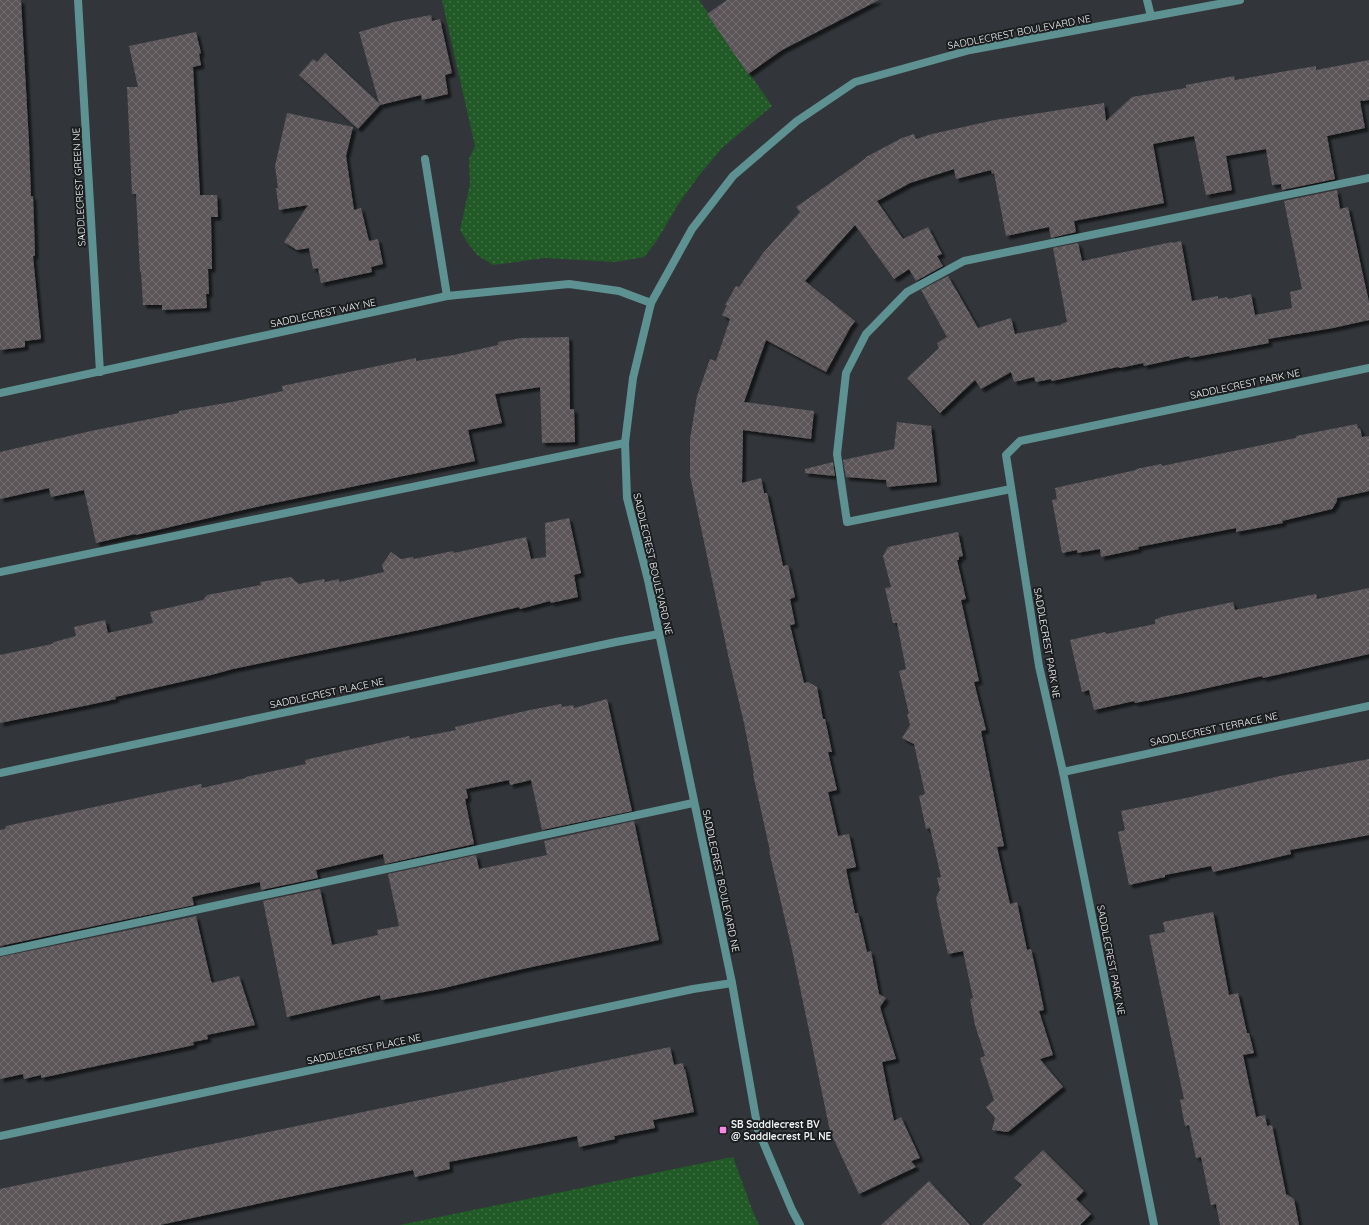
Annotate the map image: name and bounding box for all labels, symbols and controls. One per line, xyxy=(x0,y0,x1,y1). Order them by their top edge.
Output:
street label: SADDLECREST BOULEVARD NE xyxy=(946,12,1092,52)
street label: SADDLECREST GREEN NE xyxy=(69,127,89,247)
street label: SADDLECREST WAY NE xyxy=(269,295,377,331)
street label: SADDLECREST PARK NE xyxy=(1189,366,1301,402)
street label: SADDLECREST BOULEVARD NE xyxy=(630,492,676,637)
street label: SADDLECREST PARK NE xyxy=(1031,587,1063,700)
street label: SADDLECREST PLACE NE xyxy=(269,674,386,711)
street label: SADDLECREST TERRACE NE xyxy=(1149,709,1279,749)
street label: SADDLECREST BOULEVARD NE xyxy=(700,809,743,954)
street label: SADDLECREST PARK NE xyxy=(1094,904,1128,1016)
street label: SADDLECREST PLACE NE xyxy=(306,1030,423,1067)
place label: SB Saddlecrest BV @ Saddlecrest PL NE xyxy=(731,1118,831,1143)
marker: SB Saddlecrest BV @ Saddlecrest PL NE xyxy=(718,1125,728,1135)

